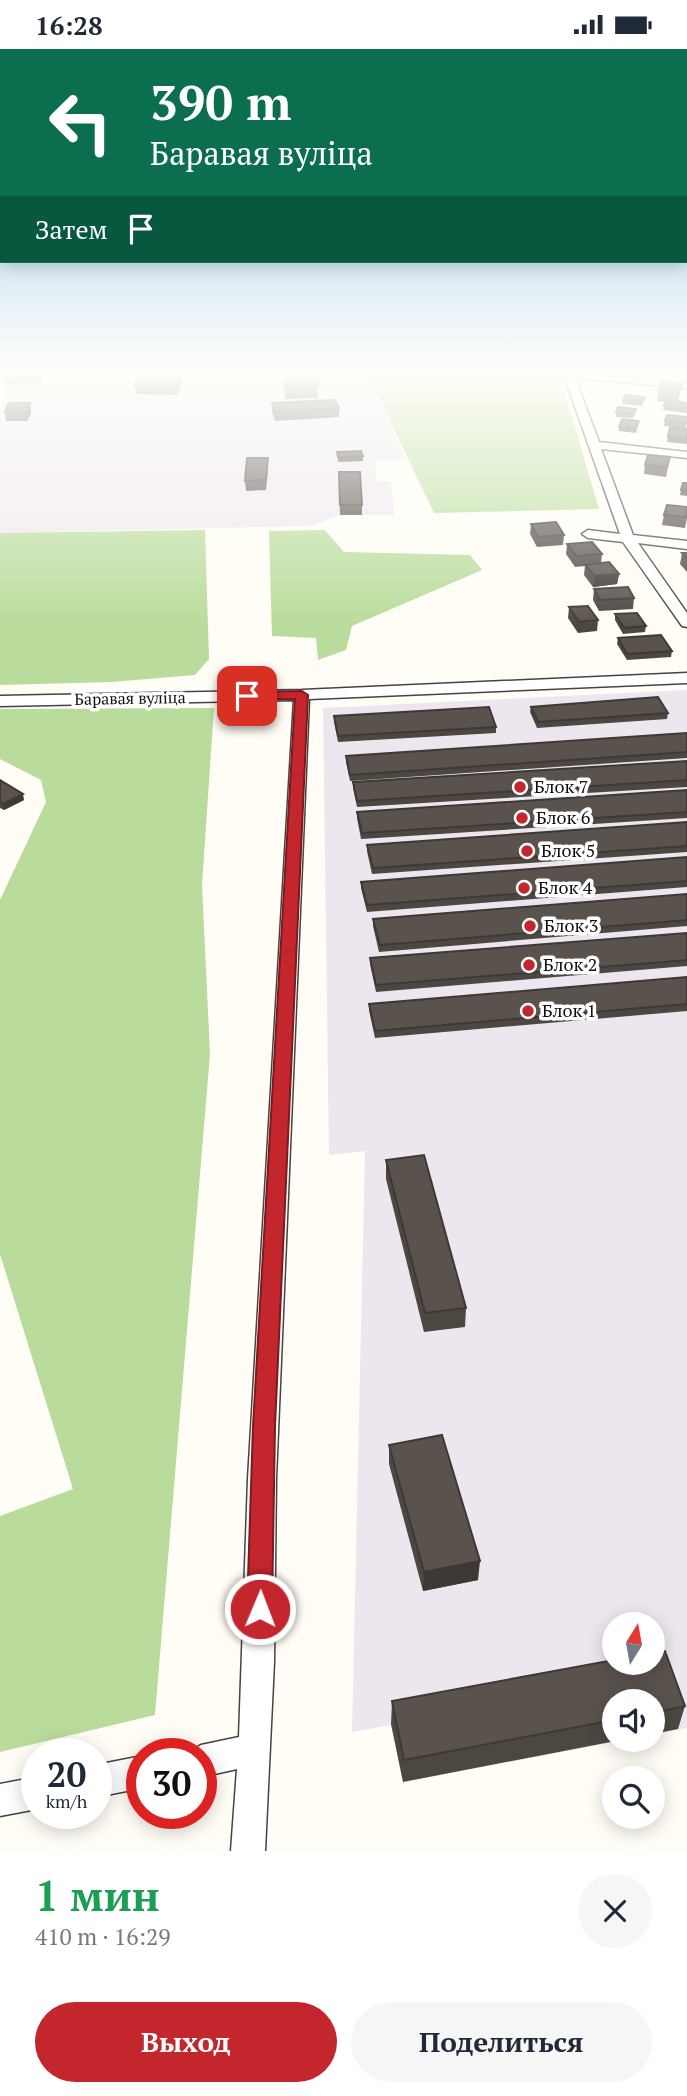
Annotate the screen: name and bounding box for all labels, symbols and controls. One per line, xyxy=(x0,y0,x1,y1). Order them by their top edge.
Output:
text: 16:28 xyxy=(35,8,103,42)
text: 390 m xyxy=(150,69,292,134)
icon: left xyxy=(35,77,126,168)
text: Баравая вуліца xyxy=(150,132,373,174)
icon: arrive xyxy=(122,210,160,248)
text: Затем xyxy=(35,212,108,246)
pin xyxy=(217,666,277,726)
icon: arrive xyxy=(228,677,266,715)
street label: Баравая вуліца xyxy=(74,686,186,710)
place label: Блок 7 xyxy=(534,774,588,798)
marker: Блок 7 xyxy=(512,779,528,795)
place label: Блок 6 xyxy=(536,805,591,829)
marker: Блок 6 xyxy=(514,810,530,826)
place label: Блок 5 xyxy=(541,838,595,862)
marker: Блок 5 xyxy=(519,843,535,859)
place label: Блок 4 xyxy=(538,875,593,899)
marker: Блок 4 xyxy=(516,880,532,896)
place label: Блок 3 xyxy=(544,913,598,937)
marker: Блок 3 xyxy=(522,918,538,934)
place label: Блок 2 xyxy=(543,952,597,976)
marker: Блок 2 xyxy=(521,957,537,973)
place label: Блок 1 xyxy=(542,998,596,1022)
marker: Блок 1 xyxy=(520,1003,536,1019)
position arrow xyxy=(223,1572,297,1646)
north arrow xyxy=(602,1612,665,1675)
map controls xyxy=(602,1612,665,1829)
button: sound xyxy=(602,1689,665,1752)
speed limit sign: 30 xyxy=(126,1738,217,1829)
text: 20 xyxy=(47,1751,86,1797)
button: search xyxy=(602,1766,665,1829)
text: km/h xyxy=(46,1789,87,1813)
text: 1 мин xyxy=(35,1867,160,1923)
button: close xyxy=(578,1874,652,1948)
text: 410 m · 16:29 xyxy=(35,1921,170,1952)
button: Выход xyxy=(35,2002,337,2082)
button: Поделиться xyxy=(351,2002,652,2082)

